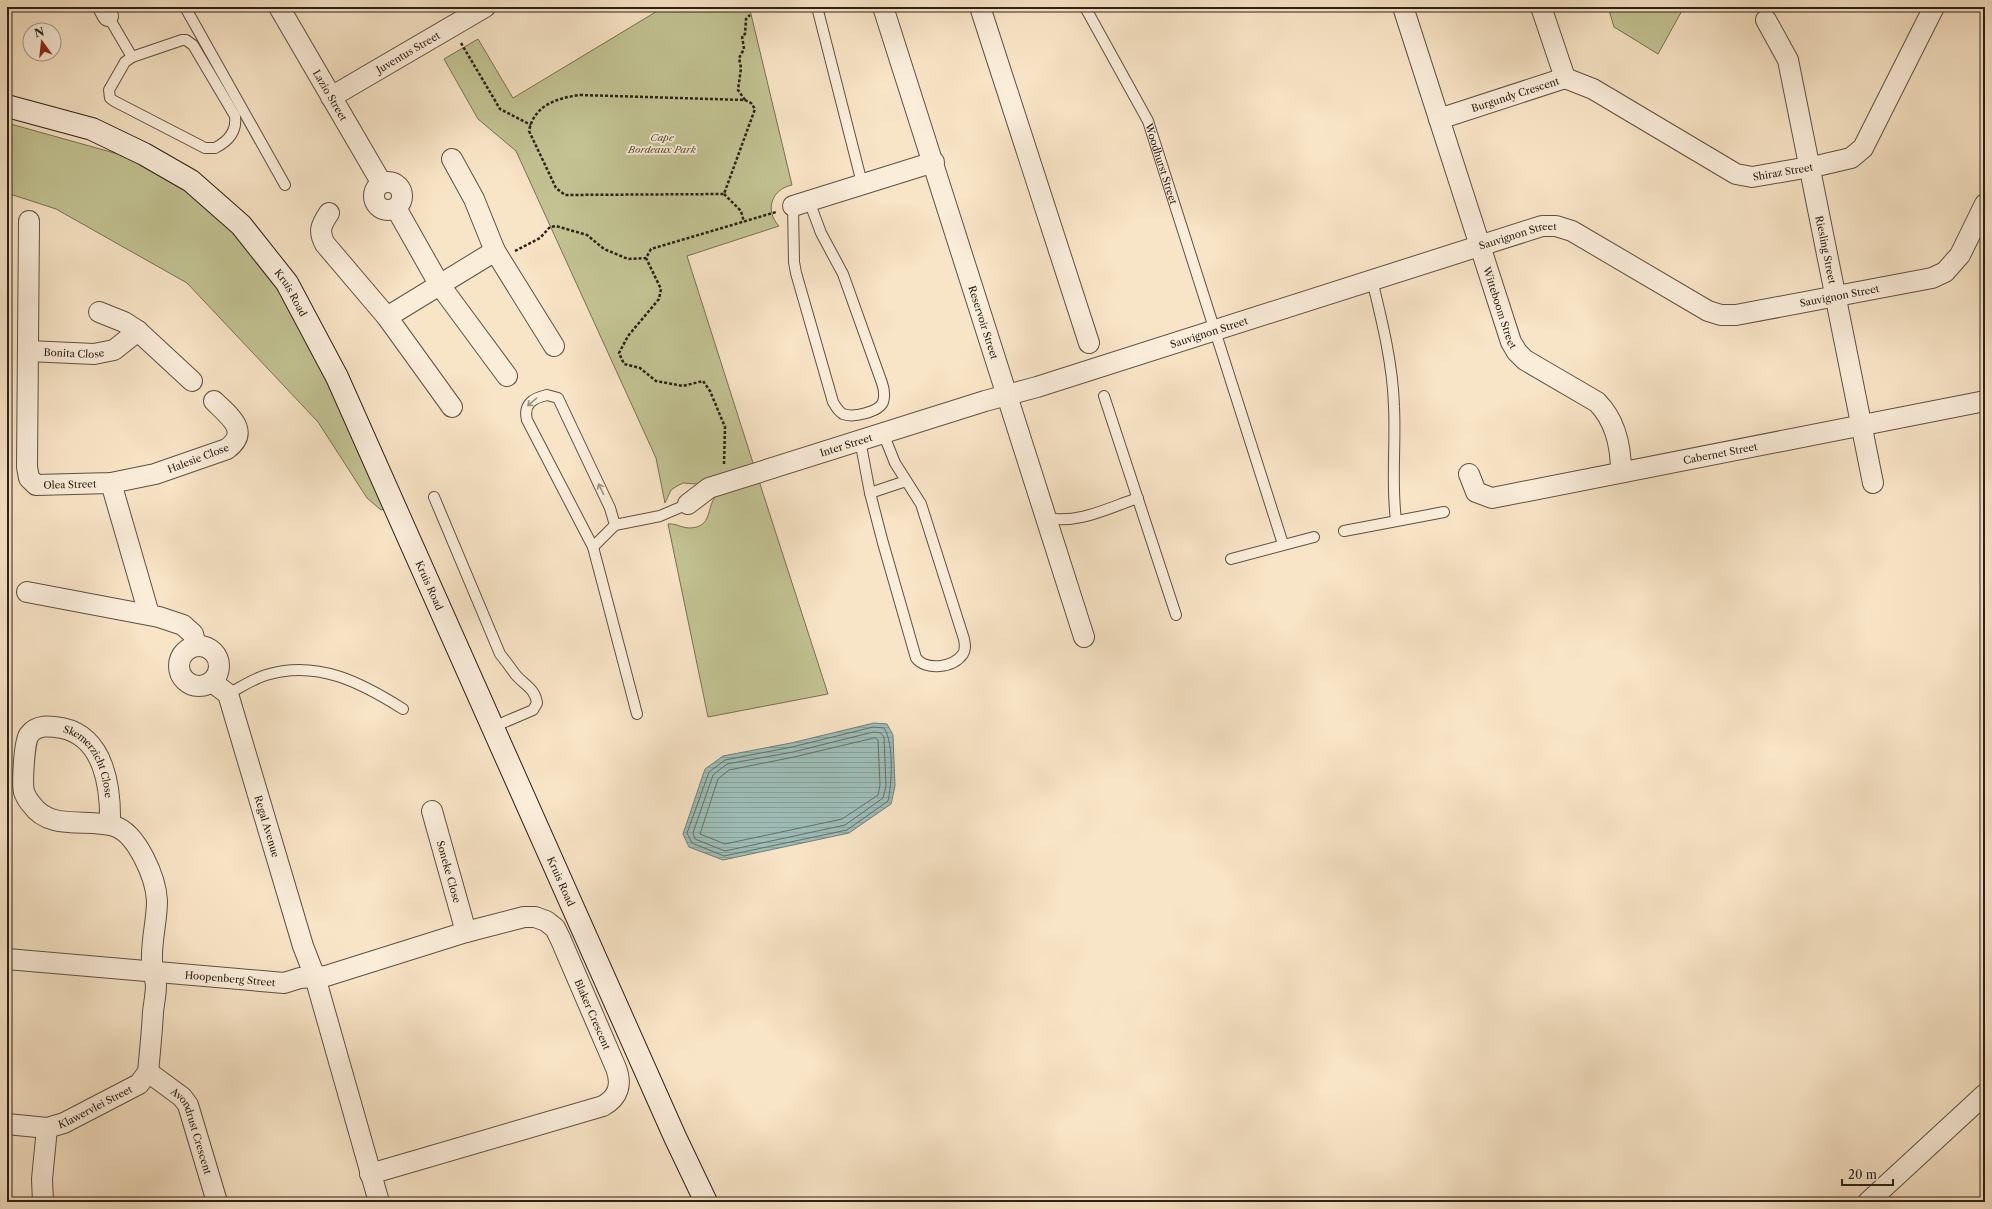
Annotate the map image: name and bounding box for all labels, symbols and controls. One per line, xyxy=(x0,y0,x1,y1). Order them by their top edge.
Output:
north arrow xyxy=(22,22,62,62)
text: N xyxy=(33,24,46,40)
street label: Juventus Street xyxy=(372,29,443,77)
street label: Lazio Street xyxy=(310,67,350,124)
street label: Burgundy Crescent xyxy=(1470,74,1561,115)
street label: Woodhurst Street xyxy=(1142,121,1180,206)
park label: Cape Bordeaux Park xyxy=(627,131,697,156)
street label: Shiraz Street xyxy=(1752,160,1815,184)
street label: Riesling Street xyxy=(1812,215,1839,285)
street label: Sauvignon Street xyxy=(1477,220,1557,253)
street label: Witteboom Street xyxy=(1480,264,1520,352)
street label: Kruis Road xyxy=(272,267,310,319)
street label: Sauvignon Street xyxy=(1799,282,1881,310)
street label: Reservoir Street xyxy=(965,284,1001,361)
street label: Sauvignon Street xyxy=(1169,314,1250,351)
street label: Bonita Close xyxy=(43,346,106,361)
one-way arrow xyxy=(527,398,537,407)
street label: Inter Street xyxy=(818,431,874,460)
street label: Cabernet Street xyxy=(1682,440,1759,467)
street label: Halesie Close xyxy=(166,441,231,476)
street label: Olea Street xyxy=(43,477,97,492)
one-way arrow xyxy=(597,483,604,495)
street label: Kruis Road xyxy=(412,559,446,612)
street label: Skemerzicht Close xyxy=(62,723,115,799)
street label: Regal Avenue xyxy=(251,794,282,859)
street label: Soneke Close xyxy=(434,839,464,905)
street label: Kruis Road xyxy=(544,855,578,908)
street label: Hoopenberg Street xyxy=(184,968,276,989)
street label: Blaker Crescent xyxy=(572,977,613,1052)
street label: Klawervlei Street xyxy=(57,1082,135,1131)
street label: Avondrust Crescent xyxy=(167,1084,214,1176)
scale bar xyxy=(1842,1161,1893,1187)
text: 20 m xyxy=(1848,1167,1877,1182)

